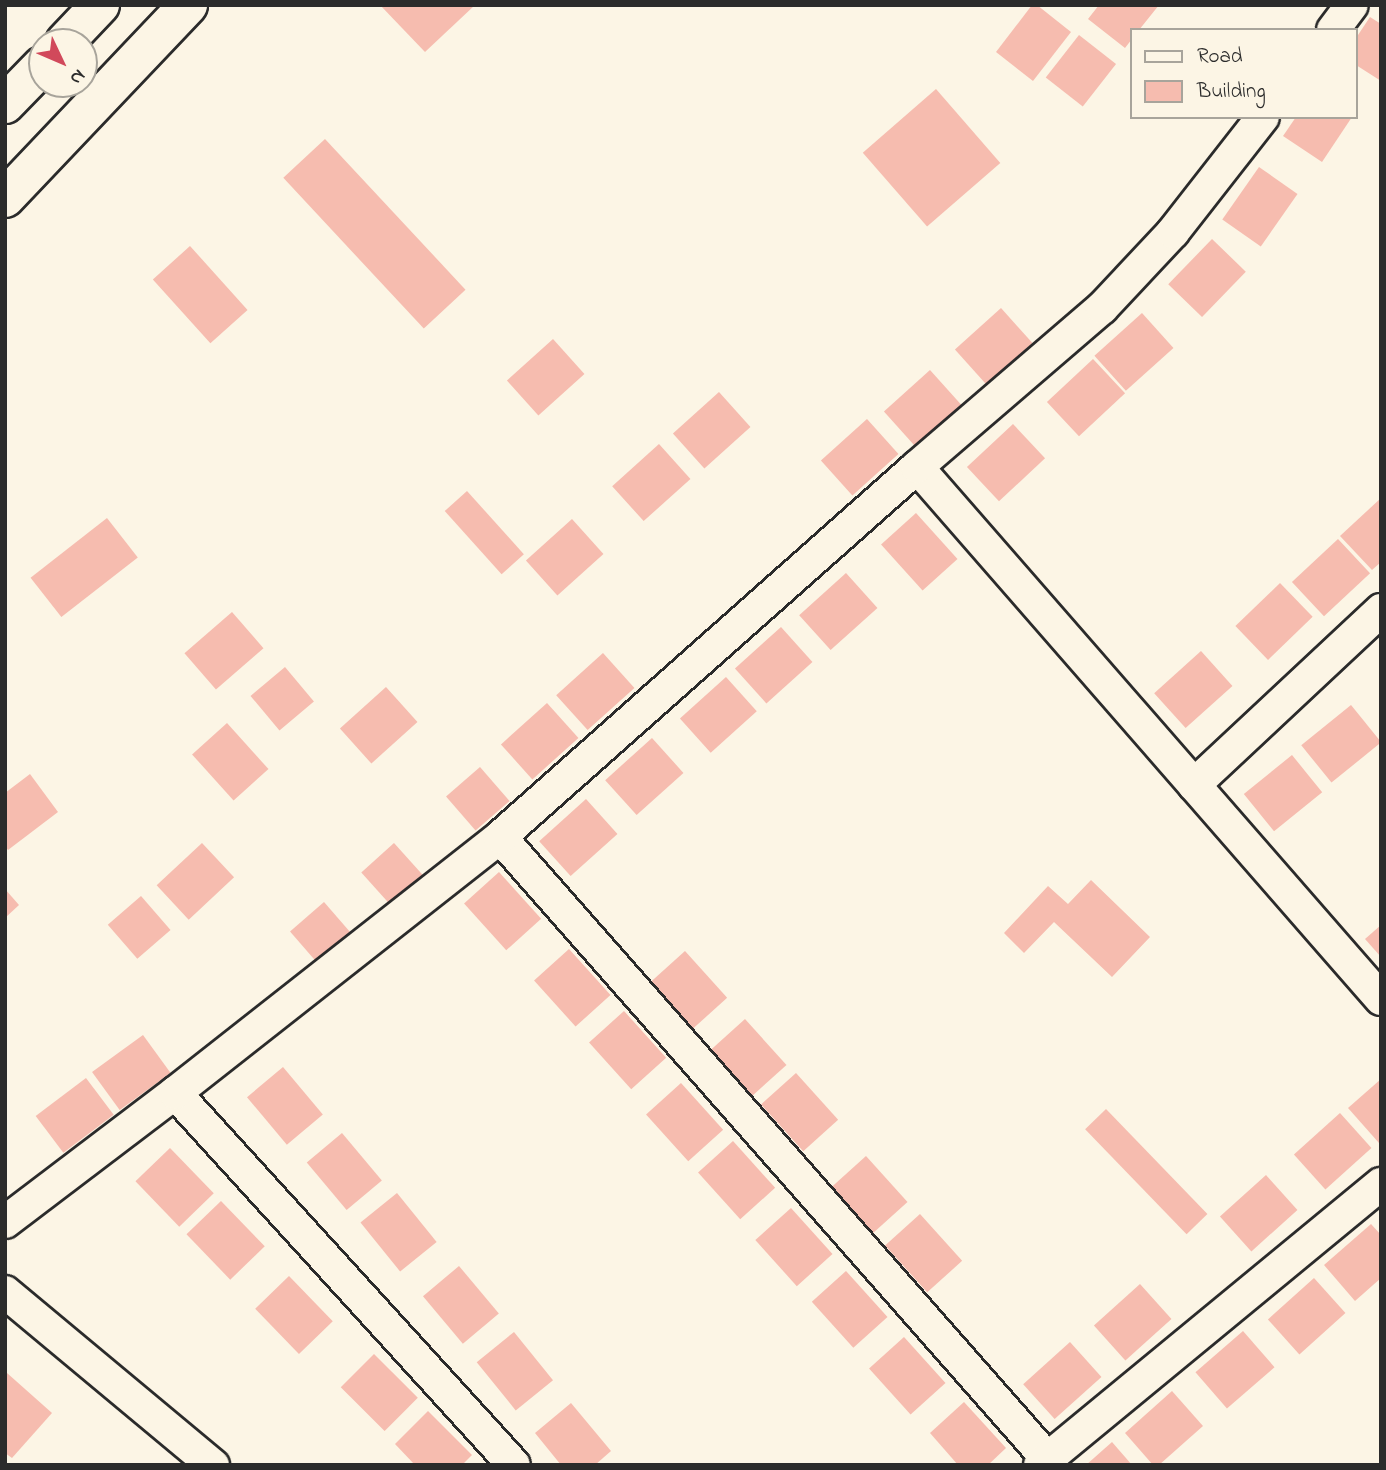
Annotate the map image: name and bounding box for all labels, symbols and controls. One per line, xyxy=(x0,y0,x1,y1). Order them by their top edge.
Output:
north arrow xyxy=(28,28,98,98)
legend xyxy=(1130,28,1358,119)
text: Road xyxy=(1197,42,1243,72)
text: N xyxy=(63,63,91,91)
text: Building xyxy=(1197,77,1266,107)

